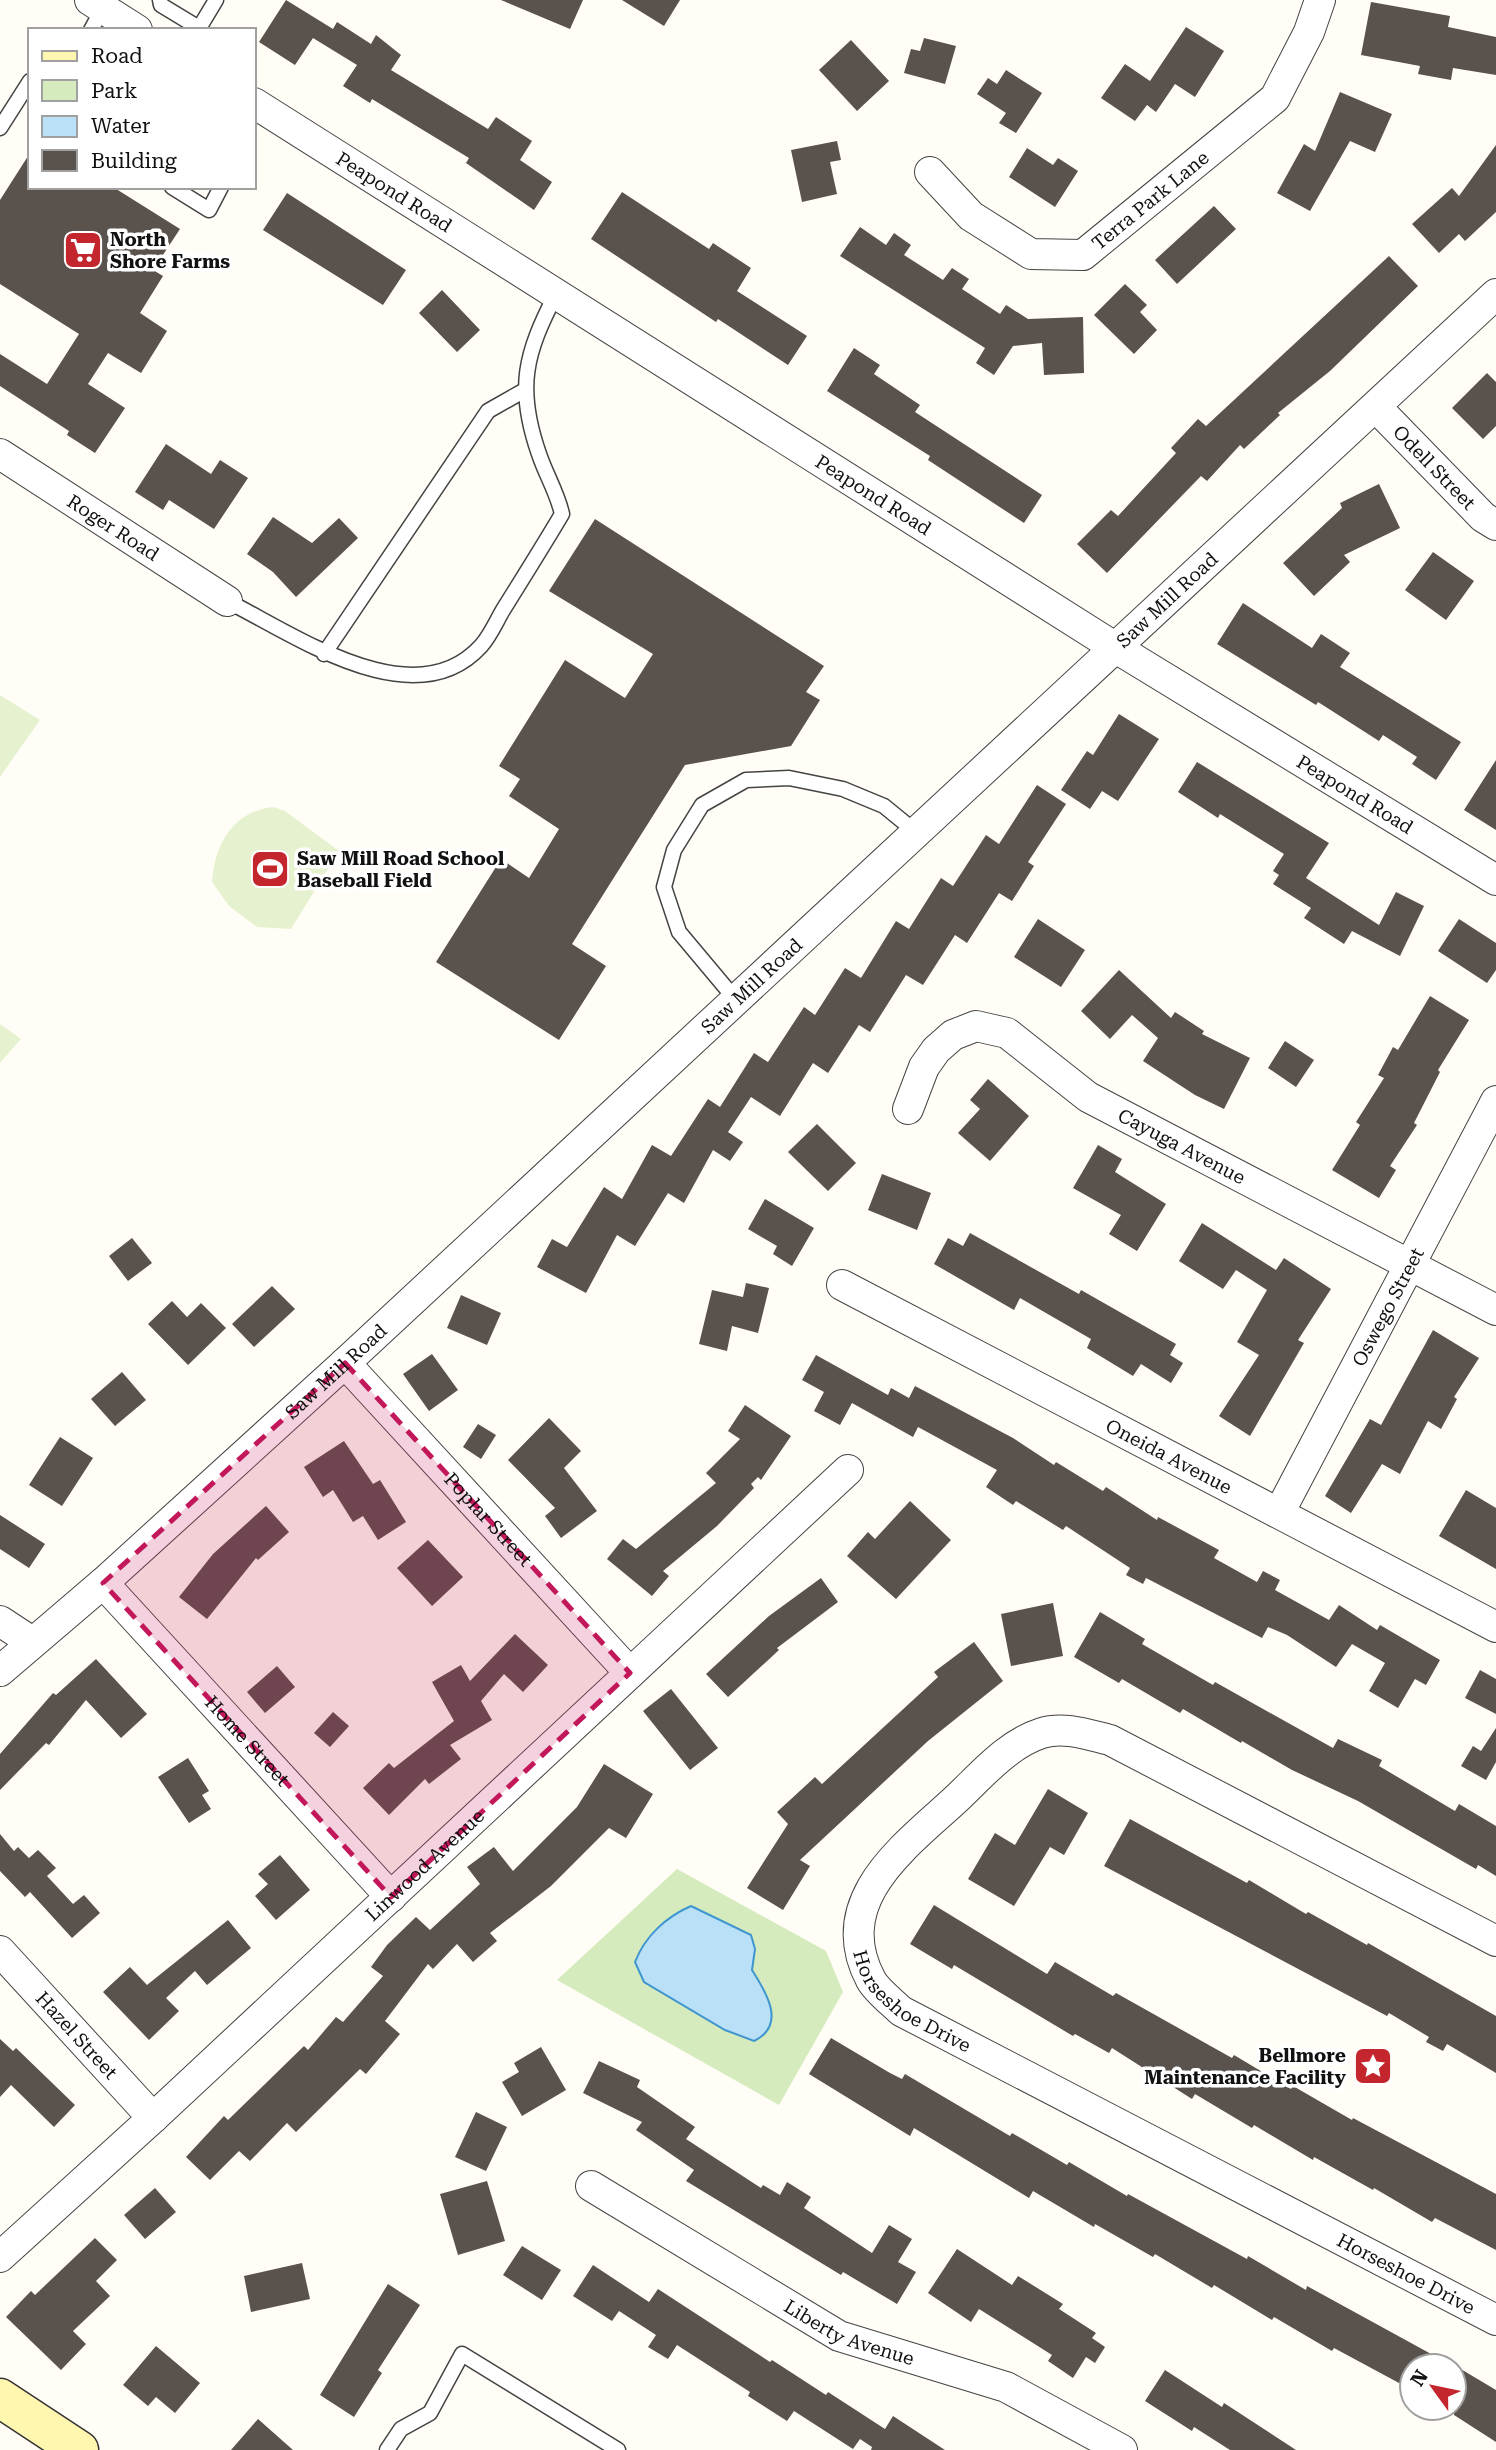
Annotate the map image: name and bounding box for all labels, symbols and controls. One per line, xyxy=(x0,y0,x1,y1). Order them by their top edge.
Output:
legend xyxy=(28,28,256,189)
text: Road xyxy=(91,44,143,68)
text: Park xyxy=(91,79,137,103)
text: Water xyxy=(91,114,151,138)
street label: Terra Park Lane xyxy=(1087,146,1214,255)
street label: Peapond Road xyxy=(332,147,456,237)
text: Building xyxy=(91,149,177,173)
place label: North Shore Farms xyxy=(110,228,230,273)
supermarket icon: North Shore Farms xyxy=(62,229,104,271)
street label: Odell Street xyxy=(1388,421,1480,515)
street label: Peapond Road xyxy=(811,450,935,540)
street label: Roger Road xyxy=(63,490,163,566)
street label: Saw Mill Road xyxy=(1112,548,1222,653)
street label: Peapond Road xyxy=(1292,750,1417,839)
place label: Saw Mill Road School Baseball Field xyxy=(297,847,504,892)
sports icon: Saw Mill Road School Baseball Field xyxy=(249,848,291,890)
street label: Saw Mill Road xyxy=(696,933,807,1039)
street label: Cayuga Avenue xyxy=(1114,1104,1249,1189)
street label: Oswego Street xyxy=(1347,1244,1429,1370)
street label: Saw Mill Road xyxy=(280,1319,392,1424)
street label: Oneida Avenue xyxy=(1102,1414,1236,1499)
street label: Poplar Street xyxy=(439,1468,537,1571)
street label: Home Street xyxy=(200,1691,294,1791)
street label: Linwood Avenue xyxy=(361,1804,489,1926)
street label: Horseshoe Drive xyxy=(848,1947,975,2057)
street label: Hazel Street xyxy=(31,1987,122,2084)
place label: Bellmore Maintenance Facility xyxy=(1144,2044,1347,2089)
place icon: Bellmore Maintenance Facility xyxy=(1352,2045,1394,2087)
street label: Horseshoe Drive xyxy=(1333,2229,1479,2319)
street label: Liberty Avenue xyxy=(780,2295,917,2370)
north arrow xyxy=(1398,2352,1468,2422)
text: N xyxy=(1406,2365,1433,2390)

